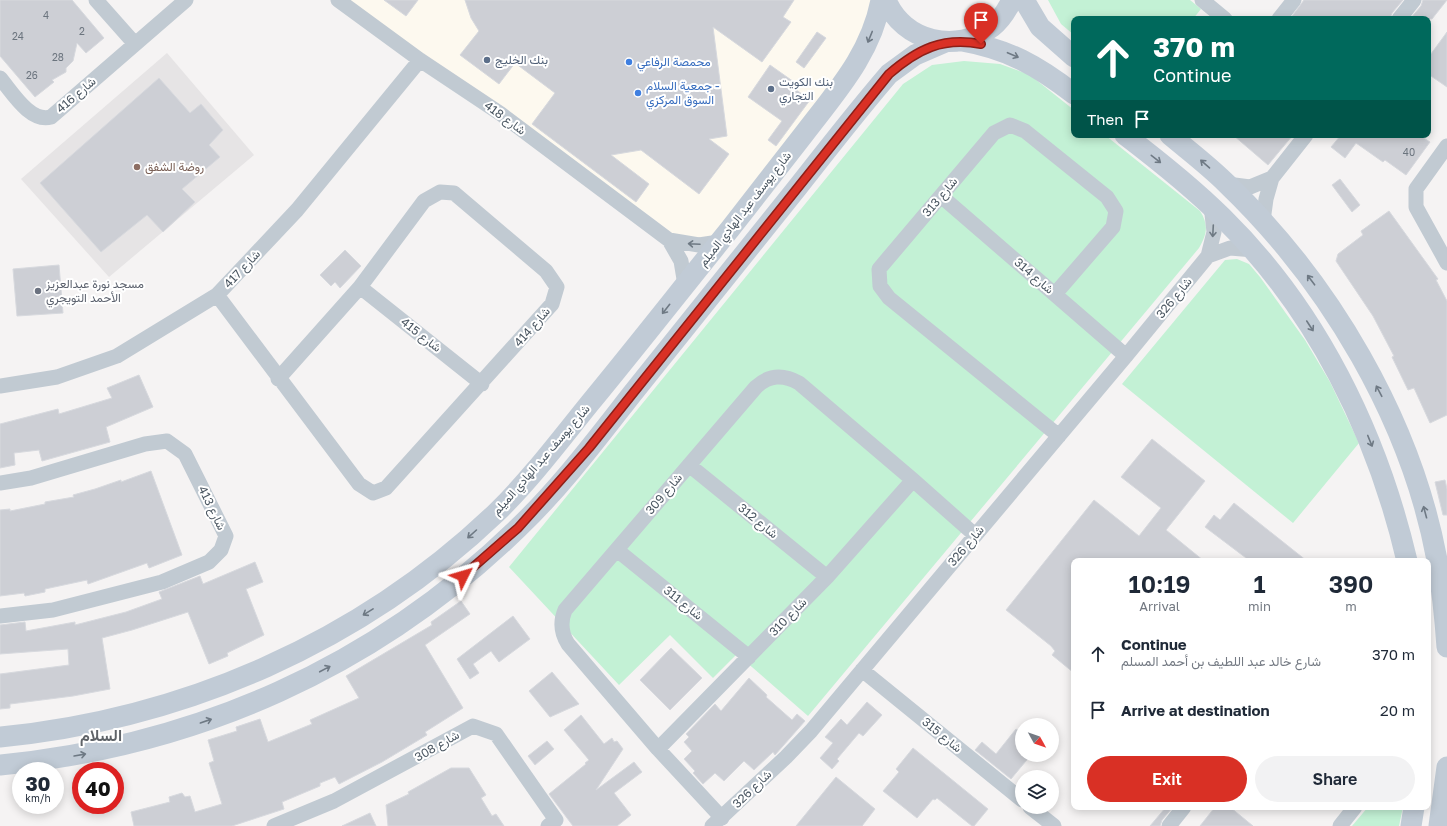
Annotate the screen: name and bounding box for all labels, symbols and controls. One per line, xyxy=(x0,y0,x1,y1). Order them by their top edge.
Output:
pin xyxy=(964,3,998,44)
house number: 4 xyxy=(43,9,49,21)
icon: arrive xyxy=(970,9,992,31)
house number: 2 xyxy=(79,25,85,37)
house number: 24 xyxy=(12,30,24,42)
text: 370 m xyxy=(1153,30,1235,63)
one-way arrow xyxy=(866,31,874,43)
icon: ahead xyxy=(1087,32,1139,84)
house number: 28 xyxy=(52,51,64,63)
place label: بنك الخليج xyxy=(495,52,548,69)
one-way arrow xyxy=(1007,52,1019,59)
place label: محمصة الرفاعي xyxy=(637,54,711,72)
marker: بنك الخليج xyxy=(482,55,492,65)
marker: محمصة الرفاعي xyxy=(624,57,634,67)
text: Continue xyxy=(1153,64,1231,86)
house number: 26 xyxy=(26,69,38,81)
street label: شارع 416 xyxy=(53,73,100,117)
place label: بنك الكويت التجاري xyxy=(779,74,833,106)
place label: جمعية السلام - السوق المركزي xyxy=(646,78,720,110)
marker: بنك الكويت التجاري xyxy=(766,84,776,94)
marker: جمعية السلام - السوق المركزي xyxy=(633,88,643,98)
street label: شارع 418 xyxy=(480,98,529,139)
icon: arrive xyxy=(1131,108,1153,130)
text: Then xyxy=(1087,110,1123,128)
house number: 40 xyxy=(1403,146,1415,158)
street label: شارع يوسف عبد الهادي الميلم xyxy=(695,148,797,271)
one-way arrow xyxy=(1151,155,1161,164)
place label: روضة الشفق xyxy=(145,159,204,175)
one-way arrow xyxy=(1200,159,1210,169)
marker: روضة الشفق xyxy=(132,162,142,172)
street label: شارع 313 xyxy=(919,174,962,221)
one-way arrow xyxy=(1210,224,1217,237)
one-way arrow xyxy=(688,241,701,248)
street label: شارع 417 xyxy=(220,246,264,292)
street label: شارع 314 xyxy=(1010,254,1057,298)
street label: شارع 326 xyxy=(1153,274,1196,322)
one-way arrow xyxy=(1307,275,1315,286)
place label: مسجد نورة عبدالعزيز الأحمد التويجري xyxy=(45,276,144,308)
marker: مسجد نورة عبدالعزيز الأحمد التويجري xyxy=(33,286,43,296)
one-way arrow xyxy=(662,303,671,314)
street label: شارع 414 xyxy=(510,304,554,351)
street label: شارع 415 xyxy=(397,314,445,357)
one-way arrow xyxy=(1306,320,1314,331)
one-way arrow xyxy=(1375,385,1382,397)
street label: شارع يوسف عبد الهادي الميلم xyxy=(488,401,595,520)
one-way arrow xyxy=(1367,434,1374,446)
street label: شارع 309 xyxy=(642,470,687,519)
street label: شارع 413 xyxy=(194,483,230,533)
street label: شارع 312 xyxy=(734,500,781,543)
one-way arrow xyxy=(1421,506,1429,519)
street label: شارع 326 xyxy=(944,522,988,570)
one-way arrow xyxy=(467,529,477,539)
position arrow xyxy=(442,555,484,597)
text: 10:19 xyxy=(1129,569,1191,598)
text: 1 xyxy=(1254,569,1266,598)
text: 390 xyxy=(1329,569,1373,598)
street label: شارع 311 xyxy=(660,582,706,624)
street label: شارع 310 xyxy=(766,594,811,640)
text: Arrival xyxy=(1139,598,1180,614)
text: min xyxy=(1248,598,1271,614)
text: m xyxy=(1345,598,1357,614)
one-way arrow xyxy=(362,608,374,616)
text: Continue xyxy=(1121,635,1187,653)
icon: ahead xyxy=(1087,643,1109,665)
text: 370 m xyxy=(1372,645,1415,663)
text: شارع خالد عبد اللطيف بن أحمد المسلم xyxy=(1121,653,1321,669)
one-way arrow xyxy=(319,665,331,673)
icon: arrive xyxy=(1087,699,1109,721)
text: Arrive at destination xyxy=(1121,701,1270,719)
text: 20 m xyxy=(1380,701,1415,719)
street label: شارع 315 xyxy=(918,714,965,757)
one-way arrow xyxy=(199,717,211,725)
north arrow xyxy=(1015,718,1059,762)
map controls xyxy=(1015,718,1059,814)
district label: السلام xyxy=(80,725,122,746)
street label: شارع 308 xyxy=(412,727,463,766)
one-way arrow xyxy=(73,750,86,758)
button: Exit xyxy=(1087,756,1247,802)
button: Share xyxy=(1255,756,1415,802)
speed limit sign: 40 xyxy=(72,762,124,814)
street label: شارع 326 xyxy=(729,766,776,812)
button: layers xyxy=(1015,770,1059,814)
text: 30 xyxy=(25,771,51,795)
text: km/h xyxy=(25,792,51,804)

